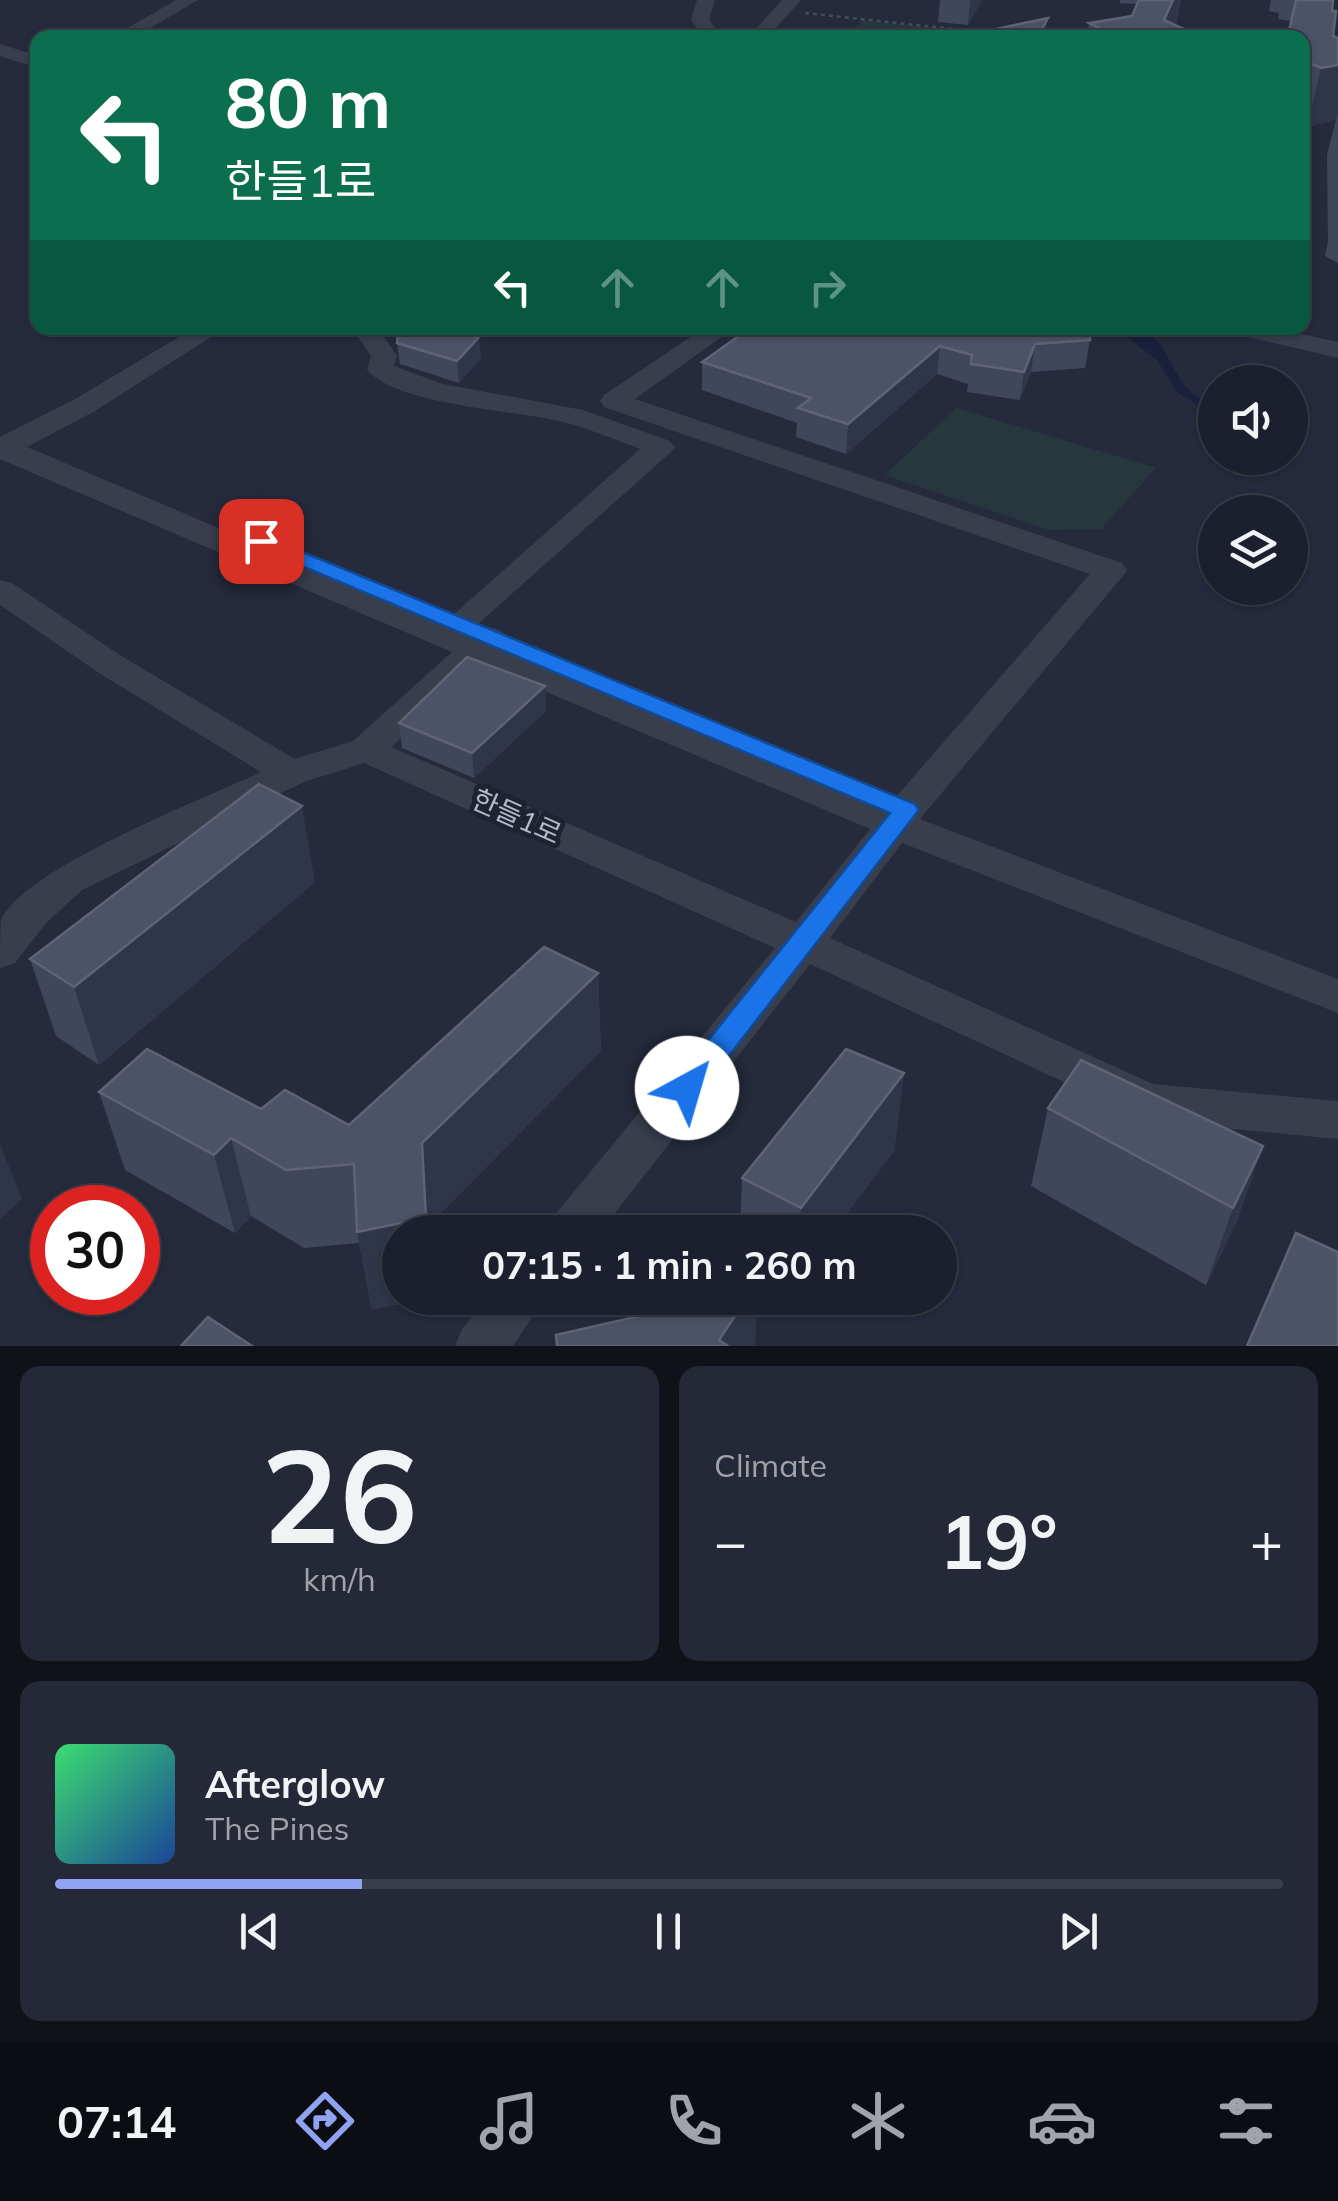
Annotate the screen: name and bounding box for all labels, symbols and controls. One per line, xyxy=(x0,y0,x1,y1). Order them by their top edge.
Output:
text: 80 m xyxy=(225,58,391,146)
icon: left xyxy=(60,70,190,200)
text: 한들1로 xyxy=(225,152,376,208)
icon: left xyxy=(485,260,540,315)
icon: ahead xyxy=(590,260,645,315)
icon: ahead xyxy=(695,260,750,315)
icon: right xyxy=(800,260,855,315)
map controls xyxy=(1198,365,1308,605)
button: sound xyxy=(1198,365,1308,475)
button: layers xyxy=(1198,495,1308,605)
pin xyxy=(219,499,304,584)
icon: arrive xyxy=(234,514,289,569)
street label: 한들1로 xyxy=(467,781,567,851)
position arrow xyxy=(635,1036,739,1140)
speed limit sign: 30 xyxy=(30,1185,160,1315)
text: 07:15 · 1 min · 260 m xyxy=(482,1241,857,1289)
text: 26 xyxy=(261,1412,418,1576)
text: Climate xyxy=(714,1445,827,1485)
text: 19° xyxy=(939,1494,1058,1588)
text: − xyxy=(714,1507,747,1576)
text: + xyxy=(1250,1507,1283,1576)
text: km/h xyxy=(303,1559,376,1599)
text: Afterglow xyxy=(205,1760,385,1808)
text: The Pines xyxy=(205,1808,349,1848)
icon: previous xyxy=(232,1904,287,1959)
icon: pause xyxy=(641,1904,696,1959)
icon: next xyxy=(1051,1904,1106,1959)
icon: directions xyxy=(290,2086,360,2156)
icon: music xyxy=(474,2086,544,2156)
icon: phone xyxy=(659,2086,729,2156)
icon: climate xyxy=(843,2086,913,2156)
icon: car xyxy=(1027,2086,1097,2156)
icon: filters xyxy=(1211,2086,1281,2156)
text: 07:14 xyxy=(57,2093,176,2149)

